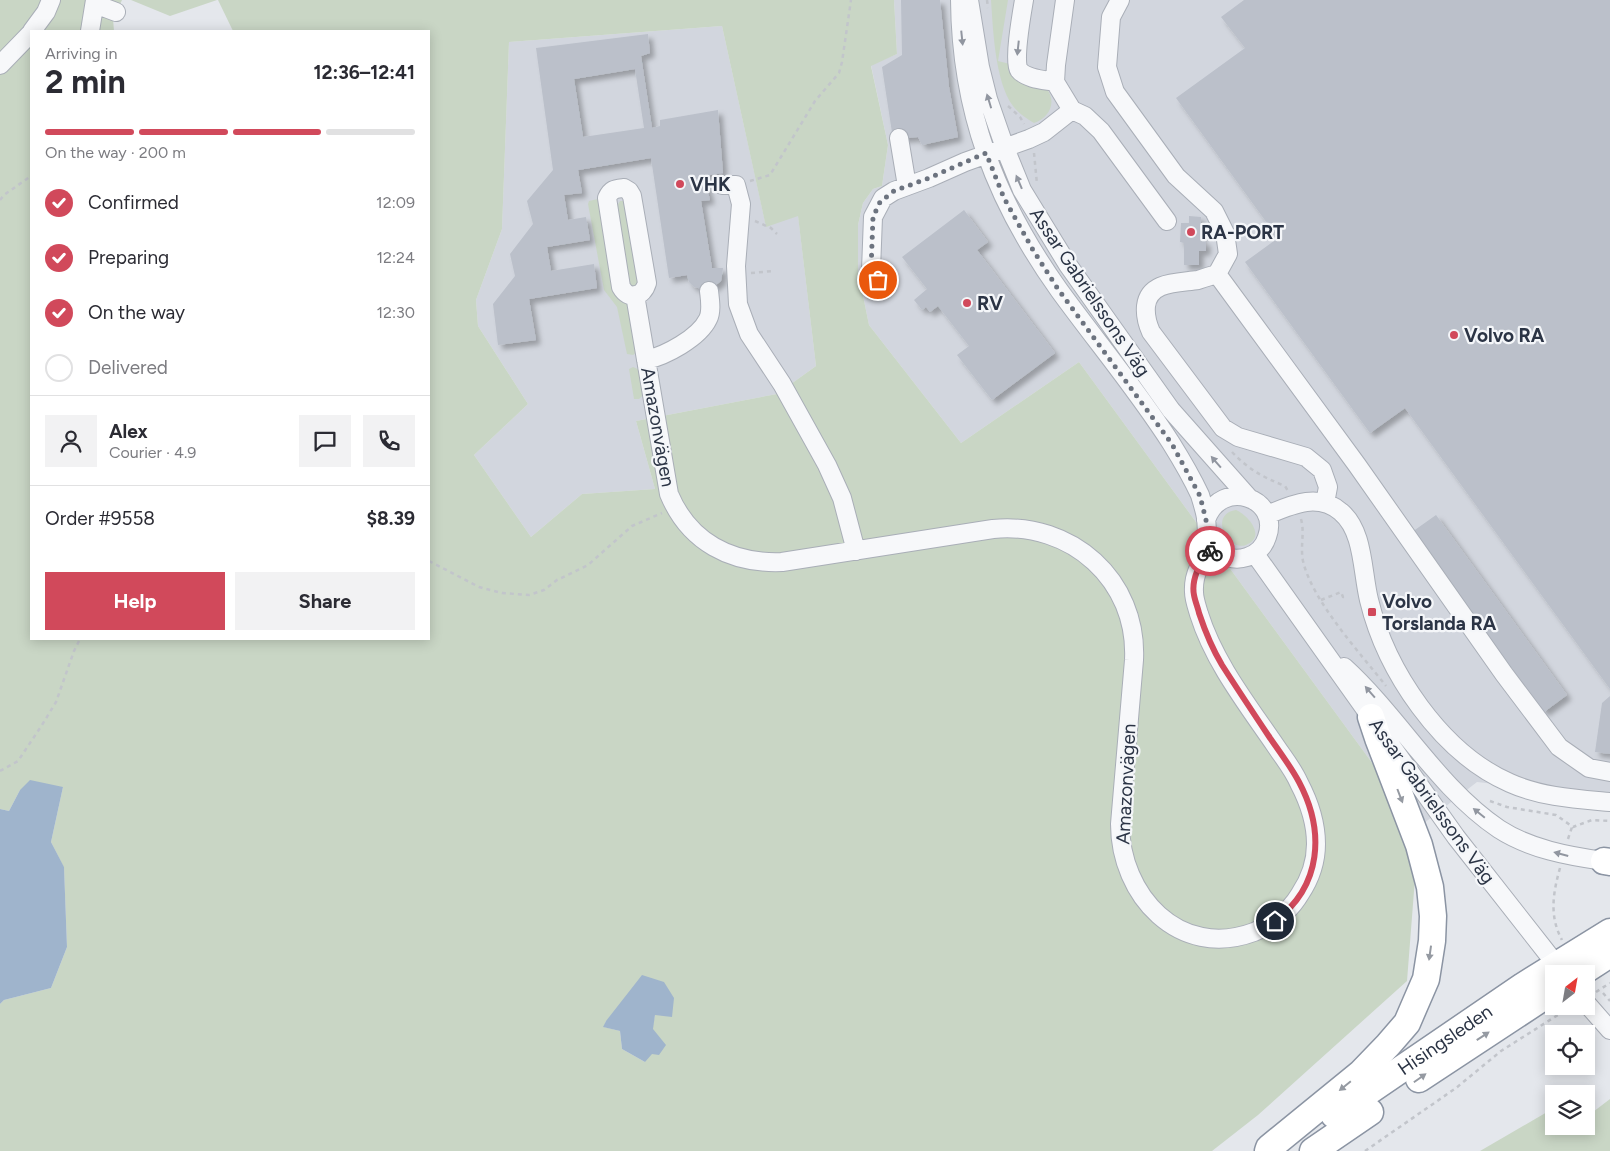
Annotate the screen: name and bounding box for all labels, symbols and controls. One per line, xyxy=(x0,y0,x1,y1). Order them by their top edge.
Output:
one-way arrow xyxy=(958,31,966,47)
one-way arrow xyxy=(1014,41,1022,57)
text: Arriving in xyxy=(45,44,117,63)
text: 12:36–12:41 xyxy=(313,61,415,84)
text: 2 min xyxy=(45,63,126,101)
one-way arrow xyxy=(985,94,993,109)
text: On the way · 200 m xyxy=(45,143,186,162)
place label: VHK xyxy=(690,173,731,196)
one-way arrow xyxy=(1015,175,1023,189)
marker: VHK xyxy=(674,178,686,190)
icon: check xyxy=(45,189,73,217)
text: Confirmed xyxy=(88,191,179,214)
text: 12:09 xyxy=(376,193,415,212)
street label: Assar Gabrielssons Väg xyxy=(1025,203,1155,381)
place label: RA-PORT xyxy=(1201,221,1284,244)
marker: RA-PORT xyxy=(1185,226,1197,238)
icon: check xyxy=(45,244,73,272)
text: Preparing xyxy=(88,246,169,269)
text: 12:24 xyxy=(377,248,415,267)
pin xyxy=(857,259,899,301)
icon: bag xyxy=(864,266,892,294)
place label: RV xyxy=(977,292,1003,315)
marker: RV xyxy=(961,297,973,309)
icon: check xyxy=(45,299,73,327)
text: On the way xyxy=(88,301,185,324)
text: 12:30 xyxy=(376,303,415,322)
place label: Volvo RA xyxy=(1464,324,1545,347)
marker: Volvo RA xyxy=(1448,329,1460,341)
text: Delivered xyxy=(88,356,168,379)
street label: Amazonvägen xyxy=(636,365,680,489)
button: person xyxy=(45,415,97,467)
button: chat xyxy=(299,415,351,467)
button: phone xyxy=(363,415,415,467)
text: Alex xyxy=(109,420,148,443)
text: Courier · 4.9 xyxy=(109,443,196,462)
one-way arrow xyxy=(1210,457,1222,469)
text: Order #9558 xyxy=(45,507,155,530)
text: $8.39 xyxy=(367,507,415,530)
courier xyxy=(1185,526,1235,576)
icon: bike xyxy=(1196,537,1224,565)
button: Help xyxy=(45,572,225,630)
button: Share xyxy=(235,572,415,630)
place label: Volvo Torslanda RA xyxy=(1382,590,1497,635)
marker: Volvo Torslanda RA xyxy=(1366,606,1378,618)
one-way arrow xyxy=(1364,687,1376,699)
street label: Assar Gabrielssons Väg xyxy=(1364,714,1500,888)
street label: Amazonvägen xyxy=(1111,723,1141,845)
one-way arrow xyxy=(1396,789,1404,804)
one-way arrow xyxy=(1473,807,1486,818)
one-way arrow xyxy=(1553,850,1568,858)
pin xyxy=(1254,900,1296,942)
icon: home xyxy=(1261,907,1289,935)
one-way arrow xyxy=(1426,945,1434,961)
north arrow xyxy=(1545,965,1595,1015)
map controls xyxy=(1545,965,1595,1135)
street label: Hisingsleden xyxy=(1393,999,1496,1080)
button: locate xyxy=(1545,1025,1595,1075)
one-way arrow xyxy=(1476,1031,1490,1041)
one-way arrow xyxy=(1413,1073,1427,1083)
one-way arrow xyxy=(1339,1080,1352,1091)
button: layers xyxy=(1545,1085,1595,1135)

